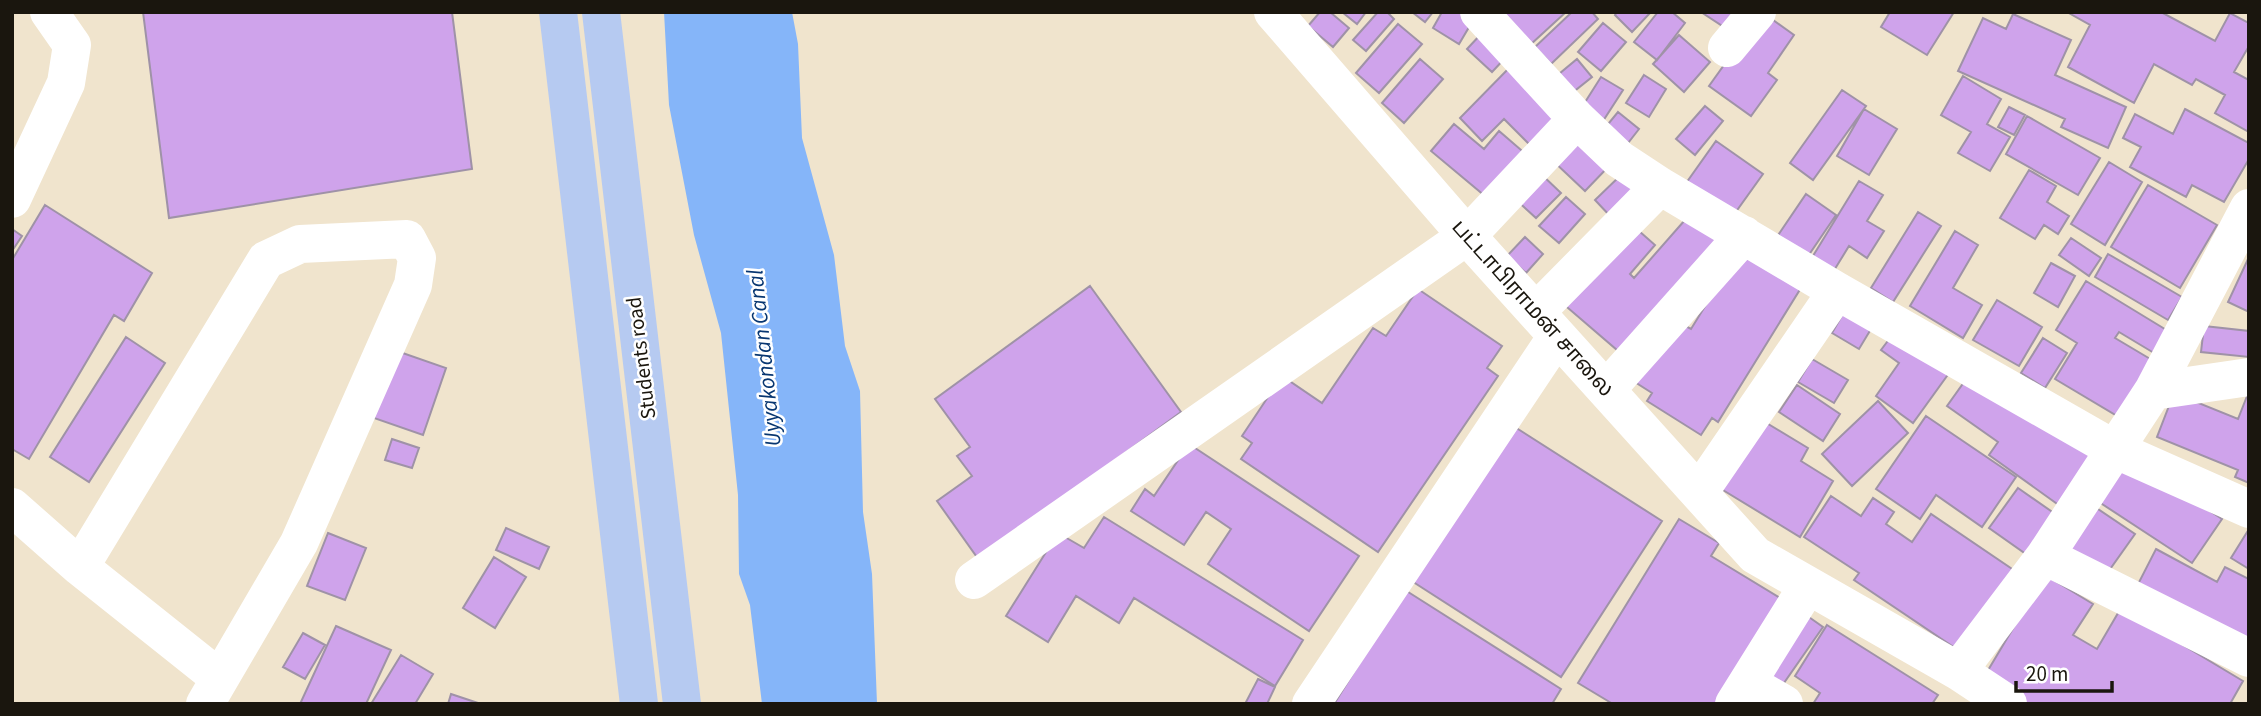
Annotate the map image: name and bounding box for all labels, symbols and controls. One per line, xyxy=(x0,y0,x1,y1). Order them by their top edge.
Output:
street label: பட்டாபிராமன் சாலை xyxy=(1445,213,1621,403)
water label: Uyyakondan Canal xyxy=(738,268,790,448)
street label: Students road xyxy=(619,295,663,421)
scale bar xyxy=(2016,650,2112,694)
text: 20 m xyxy=(2026,659,2068,689)

